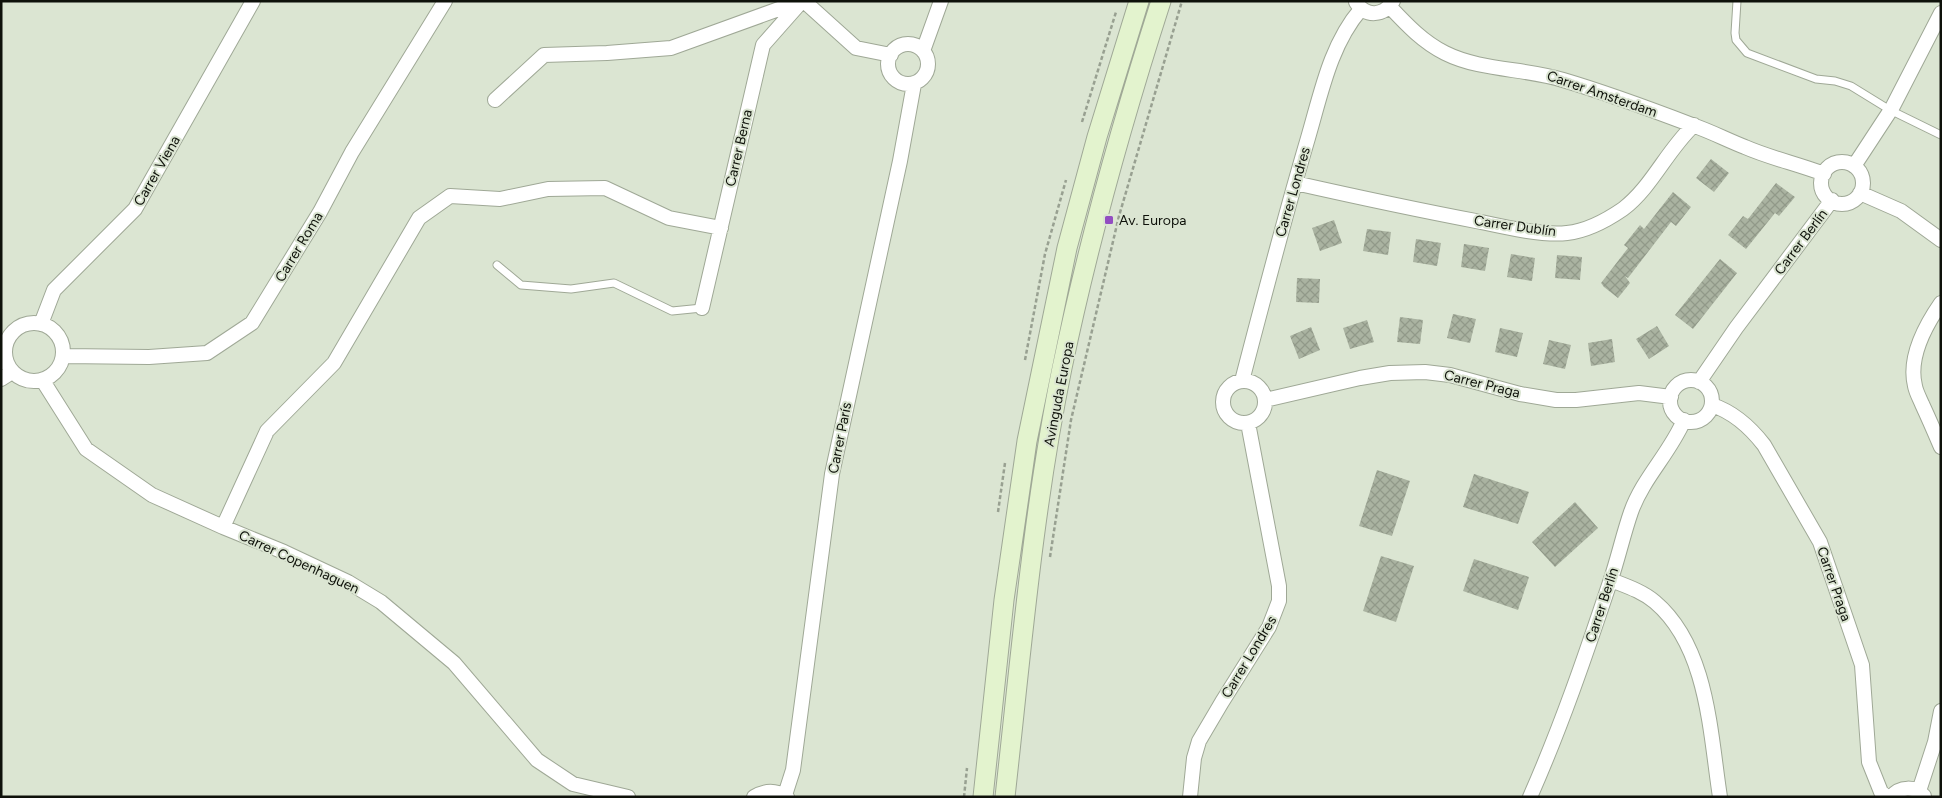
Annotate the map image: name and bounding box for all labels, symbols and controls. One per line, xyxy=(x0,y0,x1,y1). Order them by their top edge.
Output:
street label: Carrer Amsterdam xyxy=(1545,67,1659,121)
street label: Carrer Berna xyxy=(722,108,756,188)
street label: Carrer Viena xyxy=(130,133,184,209)
street label: Carrer Londres xyxy=(1272,145,1314,239)
street label: Carrer Berlín xyxy=(1771,206,1831,278)
street label: Carrer Roma xyxy=(272,209,326,285)
place label: Av. Europa xyxy=(1119,212,1186,229)
street label: Carrer Dublín xyxy=(1473,212,1557,240)
marker: Av. Europa xyxy=(1103,214,1115,226)
street label: Avinguda Europa xyxy=(1040,340,1078,448)
street label: Carrer Praga xyxy=(1442,366,1522,402)
street label: Carrer París xyxy=(825,401,855,475)
street label: Carrer Copenhaguen xyxy=(236,527,362,597)
street label: Carrer Praga xyxy=(1813,544,1855,624)
street label: Carrer Berlín xyxy=(1582,565,1622,645)
street label: Carrer Londres xyxy=(1218,613,1280,701)

